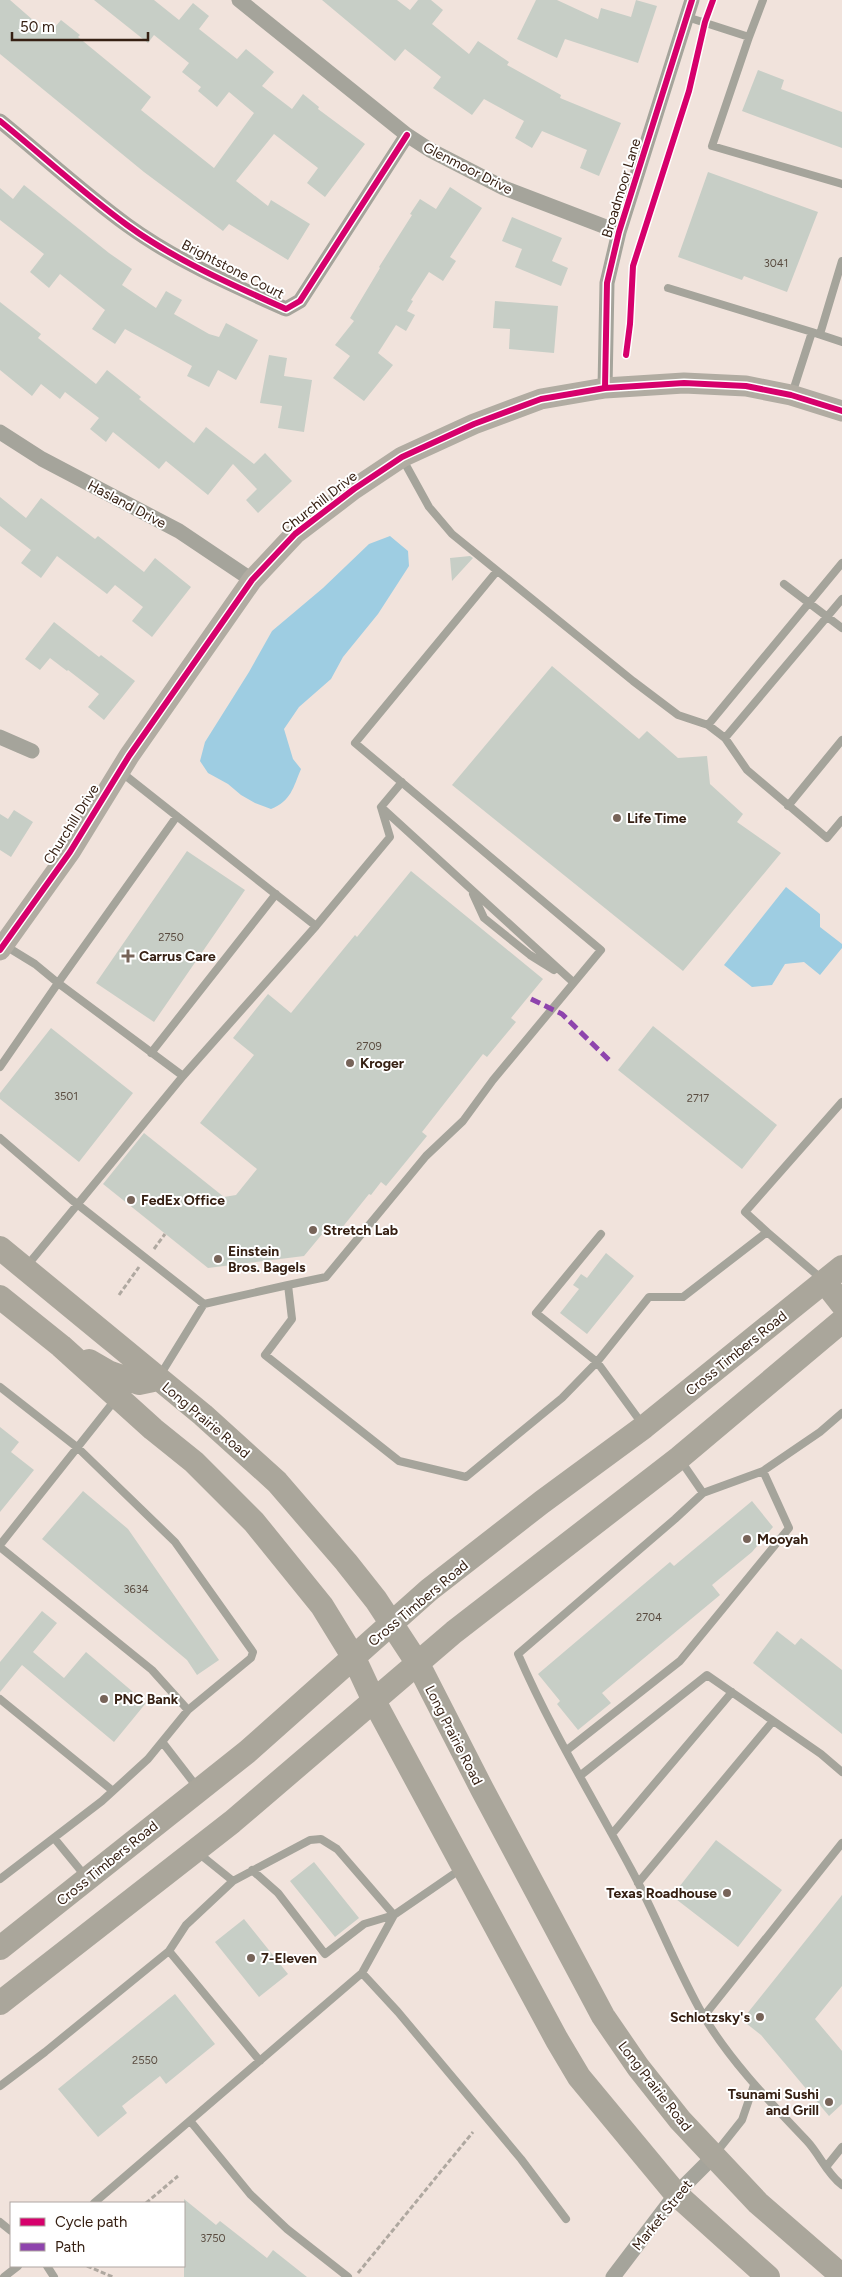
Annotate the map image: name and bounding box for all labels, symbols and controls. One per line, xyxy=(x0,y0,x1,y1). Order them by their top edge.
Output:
scale bar xyxy=(12,10,149,42)
text: 50 m xyxy=(20,18,55,36)
street label: Broadmoor Lane xyxy=(598,136,645,240)
street label: Glenmoor Drive xyxy=(420,139,516,198)
street label: Brightstone Court xyxy=(179,236,287,303)
house number: 3041 xyxy=(764,257,788,270)
street label: Churchill Drive xyxy=(278,467,361,537)
street label: Hasland Drive xyxy=(85,477,169,532)
street label: Churchill Drive xyxy=(40,781,103,867)
place label: Life Time xyxy=(627,810,687,827)
marker: Life Time xyxy=(611,812,623,824)
house number: 2750 xyxy=(158,931,184,944)
place label: Carrus Care xyxy=(139,948,216,965)
marker: Carrus Care xyxy=(121,949,135,963)
house number: 2709 xyxy=(356,1040,382,1053)
place label: Kroger xyxy=(360,1055,405,1072)
marker: Kroger xyxy=(344,1057,356,1069)
house number: 3501 xyxy=(54,1090,78,1103)
house number: 2717 xyxy=(687,1092,709,1105)
place label: FedEx Office xyxy=(141,1192,225,1209)
marker: FedEx Office xyxy=(125,1194,137,1206)
place label: Stretch Lab xyxy=(323,1222,398,1239)
marker: Stretch Lab xyxy=(307,1224,319,1236)
place label: Einstein Bros. Bagels xyxy=(228,1243,306,1276)
marker: Einstein Bros. Bagels xyxy=(212,1253,224,1265)
street label: Cross Timbers Road xyxy=(682,1307,790,1399)
street label: Long Prairie Road xyxy=(158,1379,253,1462)
place label: Mooyah xyxy=(757,1531,808,1548)
marker: Mooyah xyxy=(741,1533,753,1545)
street label: Cross Timbers Road xyxy=(365,1557,472,1650)
house number: 3634 xyxy=(123,1583,149,1596)
house number: 2704 xyxy=(636,1611,662,1624)
street label: Long Prairie Road xyxy=(421,1683,486,1788)
place label: PNC Bank xyxy=(114,1691,179,1708)
marker: PNC Bank xyxy=(98,1693,110,1705)
street label: Cross Timbers Road xyxy=(53,1817,161,1909)
place label: Texas Roadhouse xyxy=(606,1885,717,1902)
marker: Texas Roadhouse xyxy=(721,1887,733,1899)
place label: 7-Eleven xyxy=(261,1950,317,1967)
marker: 7-Eleven xyxy=(245,1952,257,1964)
place label: Schlotzsky's xyxy=(670,2009,750,2026)
marker: Schlotzsky's xyxy=(754,2011,766,2023)
street label: Long Prairie Road xyxy=(614,2038,695,2135)
house number: 2550 xyxy=(132,2054,158,2067)
place label: Tsunami Sushi and Grill xyxy=(728,2086,819,2119)
marker: Tsunami Sushi and Grill xyxy=(823,2096,835,2108)
street label: Market Street xyxy=(629,2177,696,2254)
legend xyxy=(10,2202,185,2267)
text: Cycle path xyxy=(55,2213,127,2231)
house number: 3750 xyxy=(200,2232,226,2245)
text: Path xyxy=(55,2238,85,2256)

